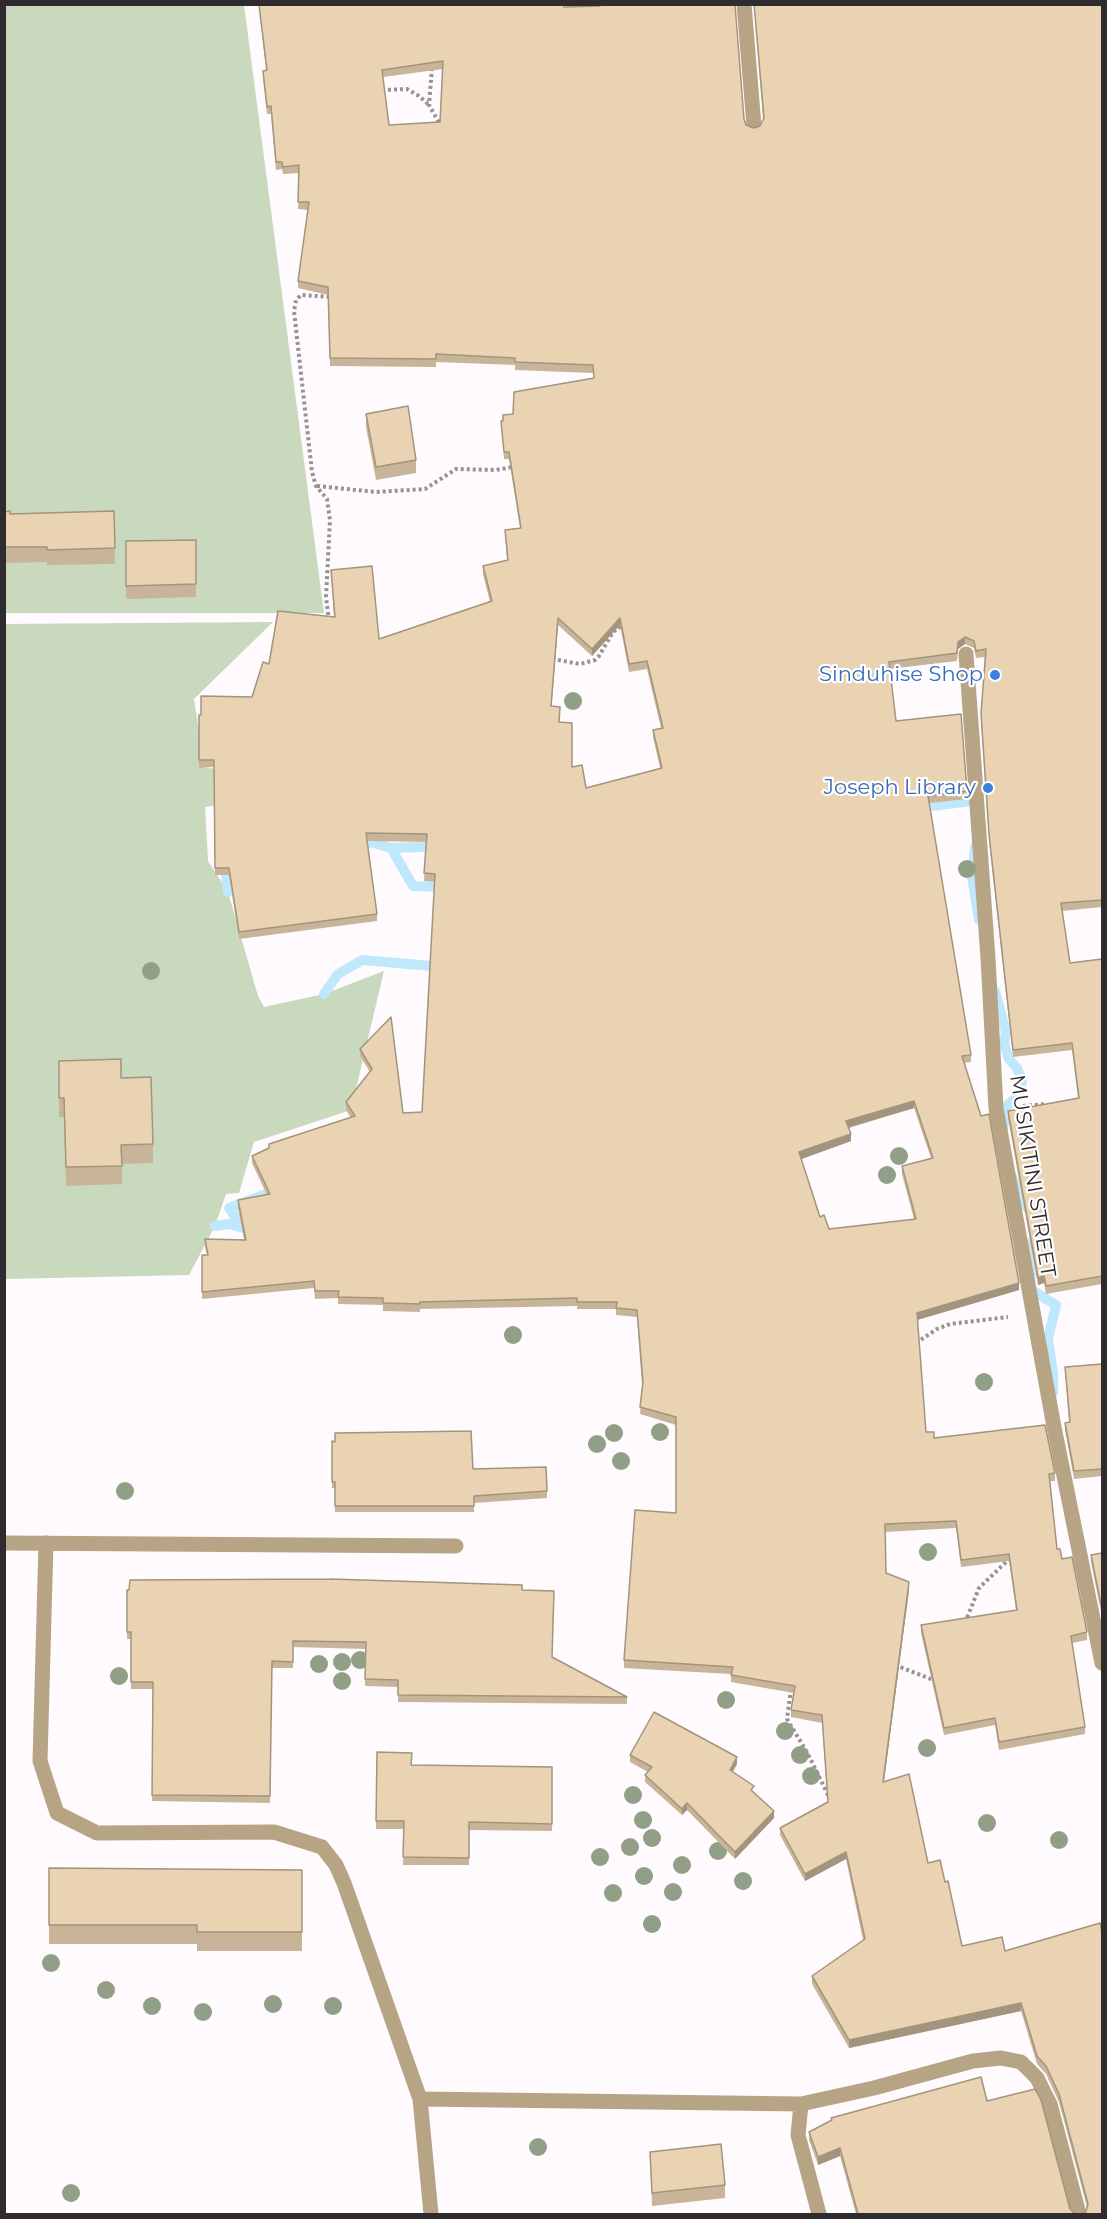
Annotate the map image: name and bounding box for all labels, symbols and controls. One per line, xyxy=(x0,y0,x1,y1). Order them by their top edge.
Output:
place label: Sinduhise Shop xyxy=(819,662,983,688)
marker: Sinduhise Shop xyxy=(988,668,1002,682)
place label: Joseph Library xyxy=(824,775,976,801)
marker: Joseph Library xyxy=(981,781,995,795)
street label: MUSIKITINI STREET xyxy=(1004,1073,1060,1279)

